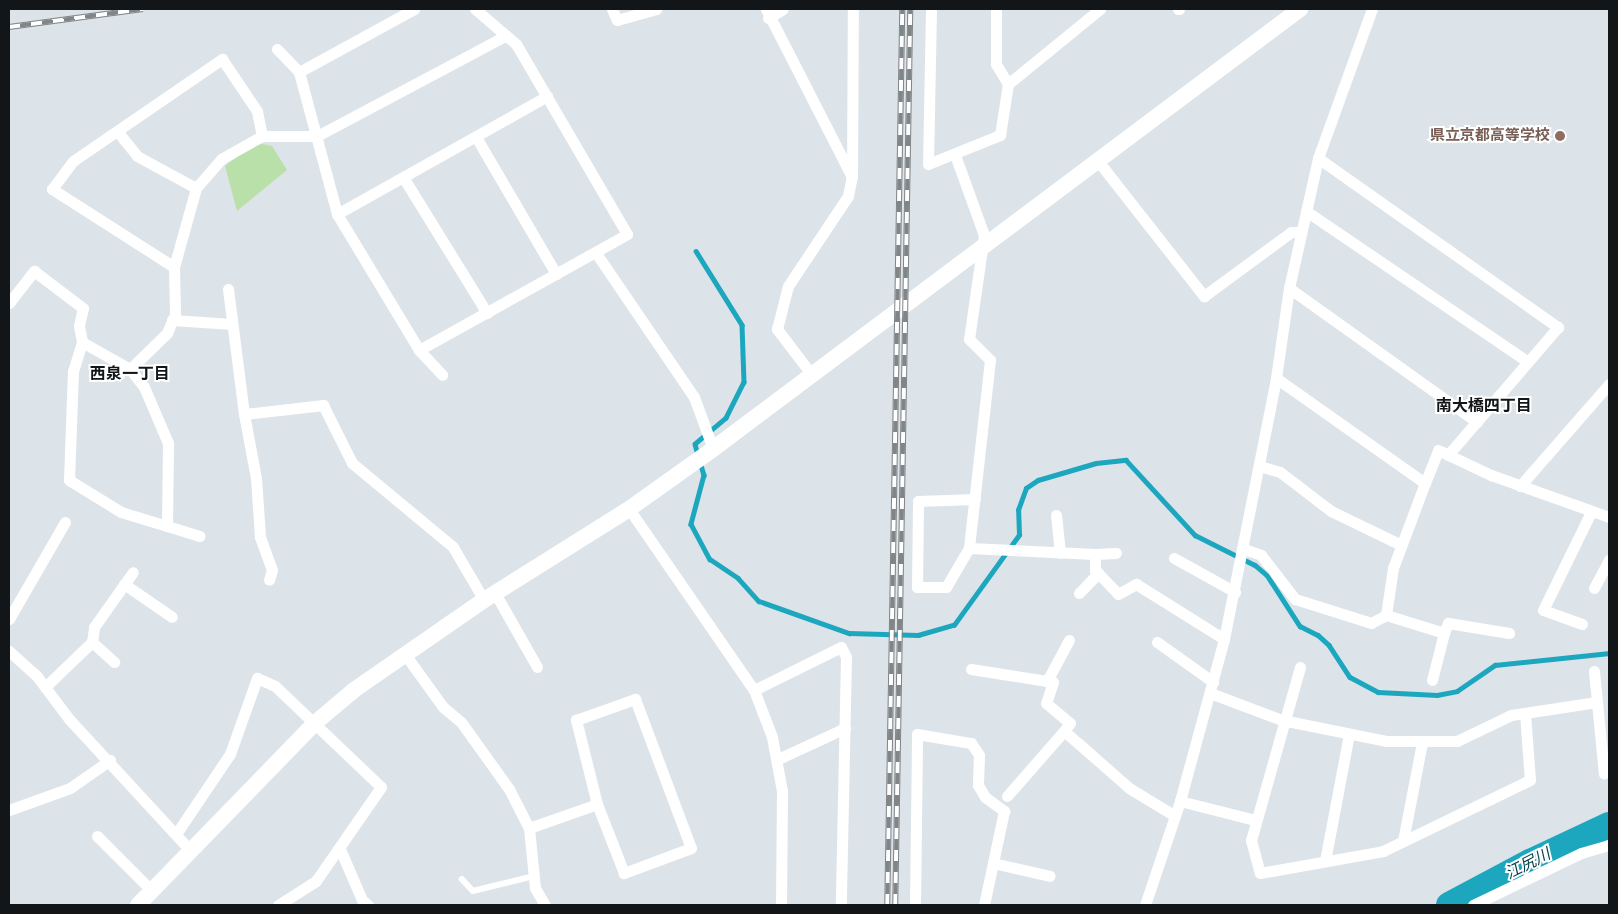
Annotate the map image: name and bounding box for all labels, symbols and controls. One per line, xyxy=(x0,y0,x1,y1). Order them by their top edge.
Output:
place label: 県立京都高等学校 xyxy=(1430,127,1550,145)
marker: 県立京都高等学校 xyxy=(1554,130,1566,142)
district label: 西泉一丁目 xyxy=(90,364,170,384)
district label: 南大橋四丁目 xyxy=(1436,396,1532,416)
water label: 江尻川 xyxy=(1502,845,1554,883)

